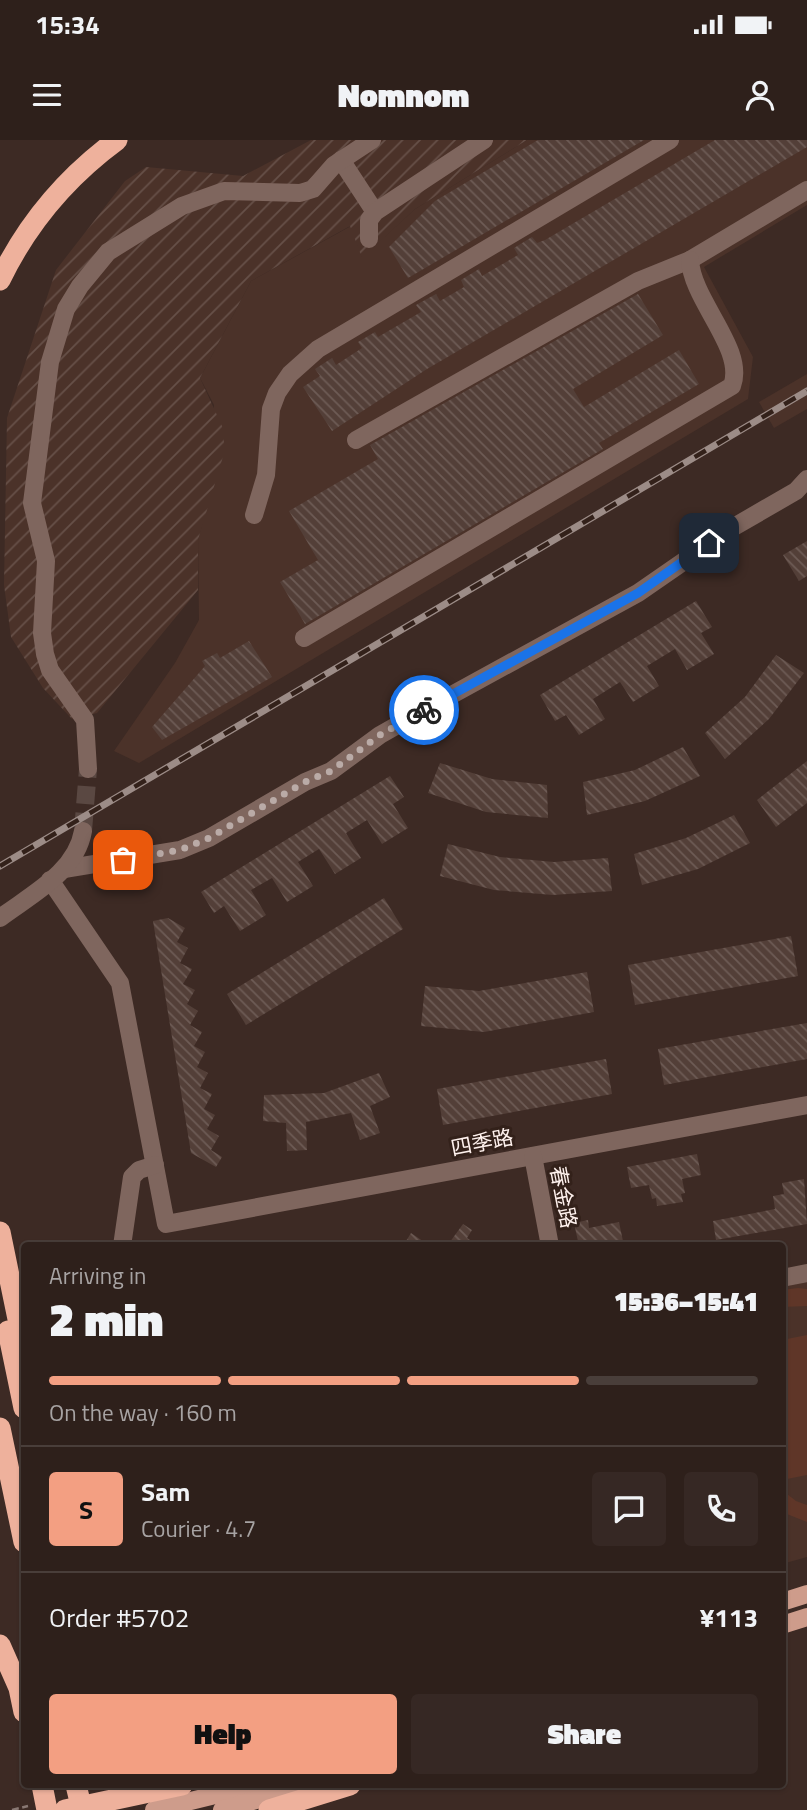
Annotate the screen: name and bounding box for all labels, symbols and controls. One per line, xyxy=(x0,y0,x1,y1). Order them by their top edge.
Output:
text: 15:34 xyxy=(35,5,100,44)
text: Nomnom xyxy=(338,71,469,119)
icon: menu xyxy=(28,76,66,114)
icon: person xyxy=(741,76,779,114)
pin xyxy=(679,513,739,573)
icon: home xyxy=(690,524,728,562)
courier xyxy=(389,675,459,745)
icon: bike xyxy=(405,691,443,729)
pin xyxy=(93,830,153,890)
icon: bag xyxy=(104,841,142,879)
street label: 四季路 xyxy=(448,1120,516,1164)
street label: 春金路 xyxy=(542,1163,586,1231)
text: Arriving in xyxy=(49,1258,146,1293)
text: 15:36–15:41 xyxy=(614,1282,758,1321)
text: 2 min xyxy=(49,1284,163,1354)
text: On the way · 160 m xyxy=(49,1395,237,1430)
text: Sam xyxy=(141,1472,190,1511)
button: chat xyxy=(592,1472,666,1546)
button: phone xyxy=(684,1472,758,1546)
text: S xyxy=(79,1490,93,1529)
text: Courier · 4.7 xyxy=(141,1511,256,1546)
text: Order #5702 xyxy=(49,1598,189,1637)
text: ¥113 xyxy=(700,1598,758,1637)
button: Help xyxy=(49,1694,397,1774)
button: Share xyxy=(411,1694,758,1774)

